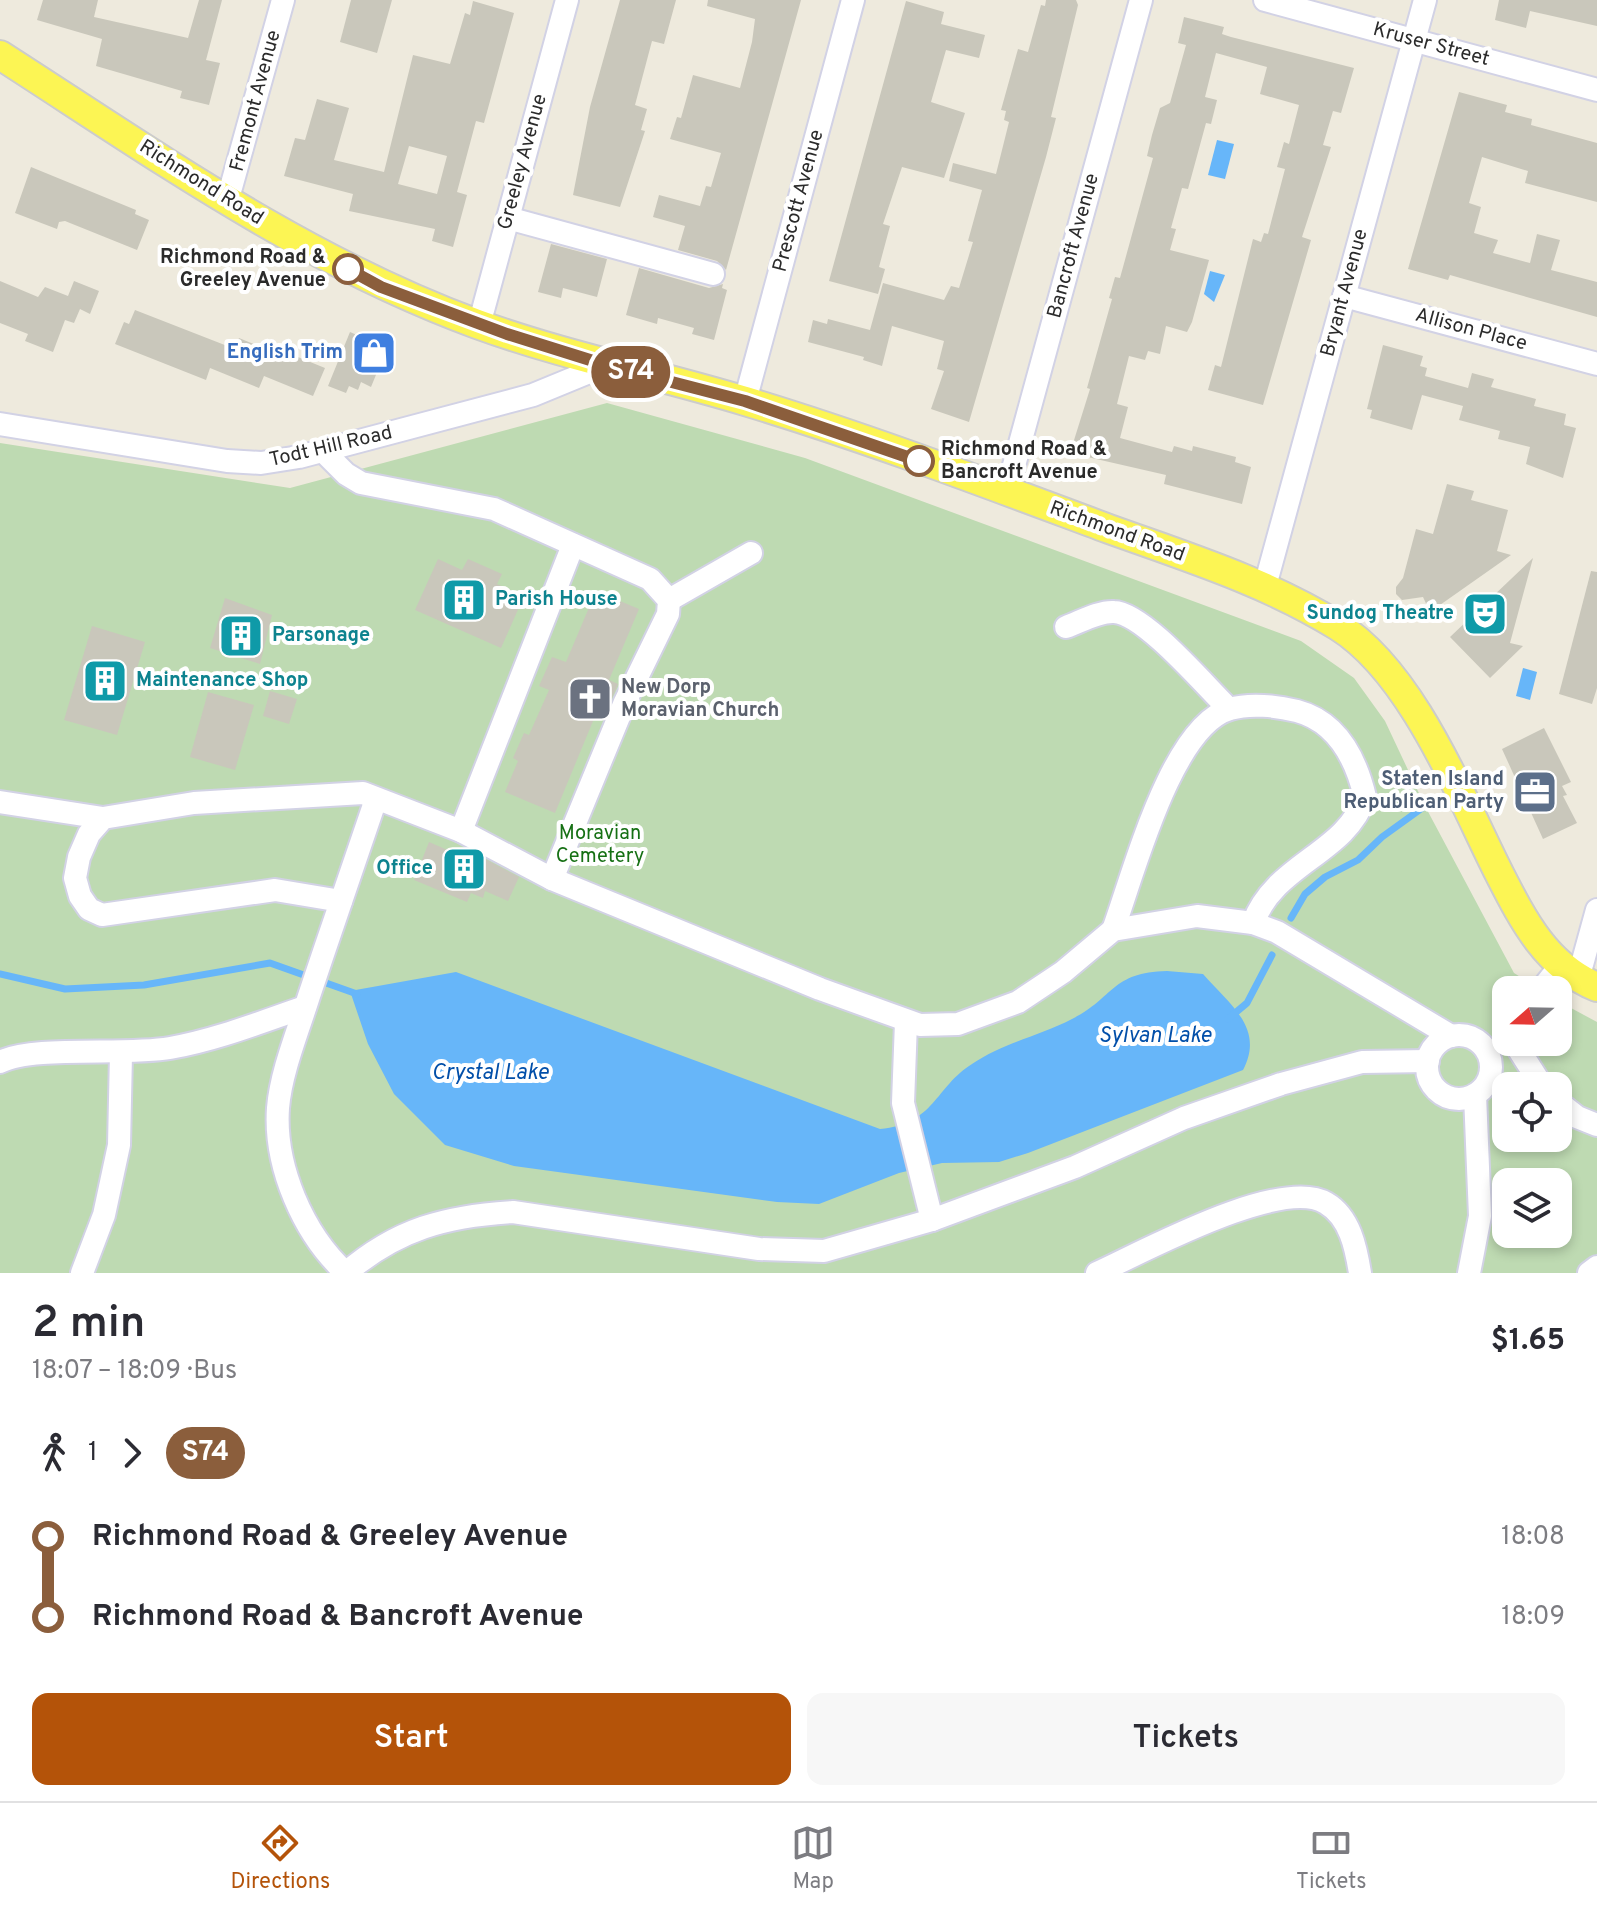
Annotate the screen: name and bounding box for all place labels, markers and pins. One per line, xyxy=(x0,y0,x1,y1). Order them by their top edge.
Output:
place label: Richmond Road & Greeley Avenue xyxy=(160,245,326,294)
marker: Richmond Road & Greeley Avenue xyxy=(333,254,363,284)
shop icon: English Trim xyxy=(350,329,398,377)
place label: English Trim xyxy=(227,340,343,366)
place label: Richmond Road & Bancroft Avenue xyxy=(941,437,1107,486)
marker: Richmond Road & Bancroft Avenue xyxy=(904,446,934,476)
building icon: Parish House xyxy=(440,576,488,624)
place label: Parish House xyxy=(495,587,618,613)
theatre icon: Sundog Theatre xyxy=(1461,590,1509,638)
place label: Sundog Theatre xyxy=(1306,601,1454,627)
building icon: Parsonage xyxy=(217,612,265,660)
place label: Parsonage xyxy=(272,623,370,649)
building icon: Maintenance Shop xyxy=(81,657,129,705)
place label: Maintenance Shop xyxy=(136,668,308,694)
church icon: New Dorp Moravian Church xyxy=(566,675,614,723)
place label: New Dorp Moravian Church xyxy=(621,675,779,724)
place label: Staten Island Republican Party xyxy=(1344,767,1504,816)
office icon: Staten Island Republican Party xyxy=(1511,768,1559,816)
building icon: Office xyxy=(440,845,488,893)
place label: Office xyxy=(376,856,433,882)

